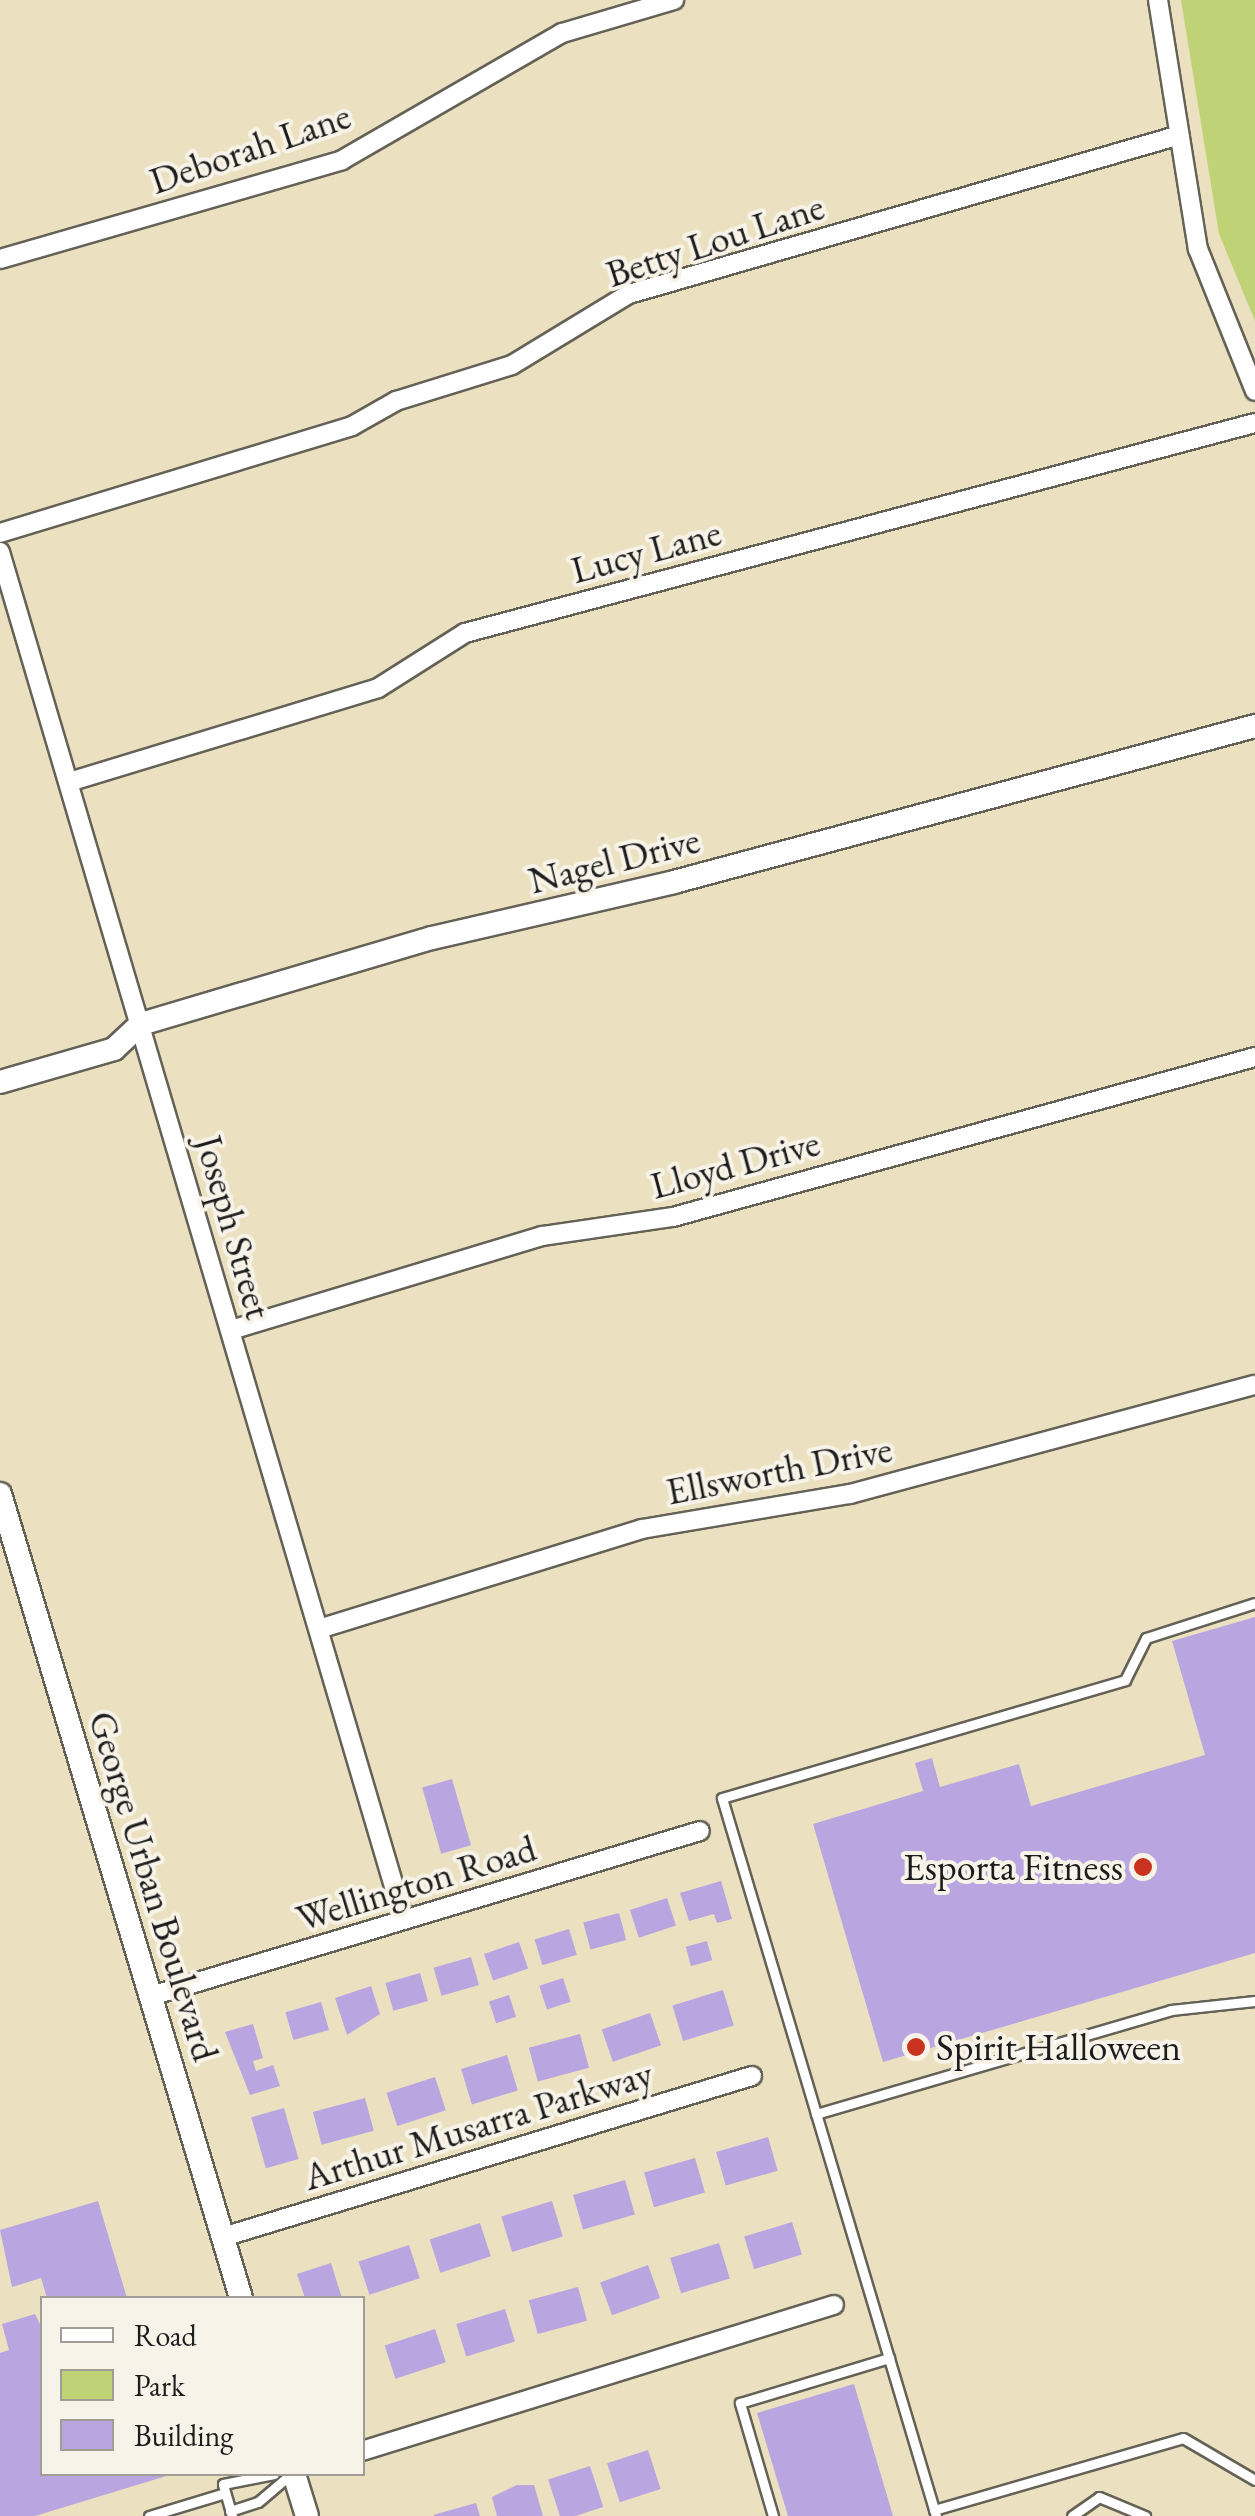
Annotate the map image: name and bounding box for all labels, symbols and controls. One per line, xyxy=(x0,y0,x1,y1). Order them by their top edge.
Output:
street label: Deborah Lane xyxy=(144,92,356,204)
street label: Betty Lou Lane xyxy=(600,183,830,297)
street label: Lucy Lane xyxy=(566,509,726,593)
street label: Nagel Drive xyxy=(524,817,704,903)
street label: Lloyd Drive xyxy=(646,1120,824,1208)
street label: Joseph Street xyxy=(186,1130,282,1324)
street label: Ellsworth Drive xyxy=(662,1426,896,1514)
street label: George Urban Boulevard xyxy=(79,1706,229,2066)
street label: Wellington Road xyxy=(291,1825,541,1941)
place label: Esporta Fitness xyxy=(903,1844,1123,1890)
marker: Esporta Fitness xyxy=(1132,1856,1154,1878)
place label: Spirit Halloween xyxy=(936,2024,1181,2070)
marker: Spirit Halloween xyxy=(905,2036,927,2058)
street label: Arthur Musarra Parkway xyxy=(298,2050,658,2200)
legend xyxy=(40,2296,365,2476)
text: Road xyxy=(134,2316,197,2355)
text: Park xyxy=(134,2366,185,2405)
text: Building xyxy=(134,2416,233,2455)

